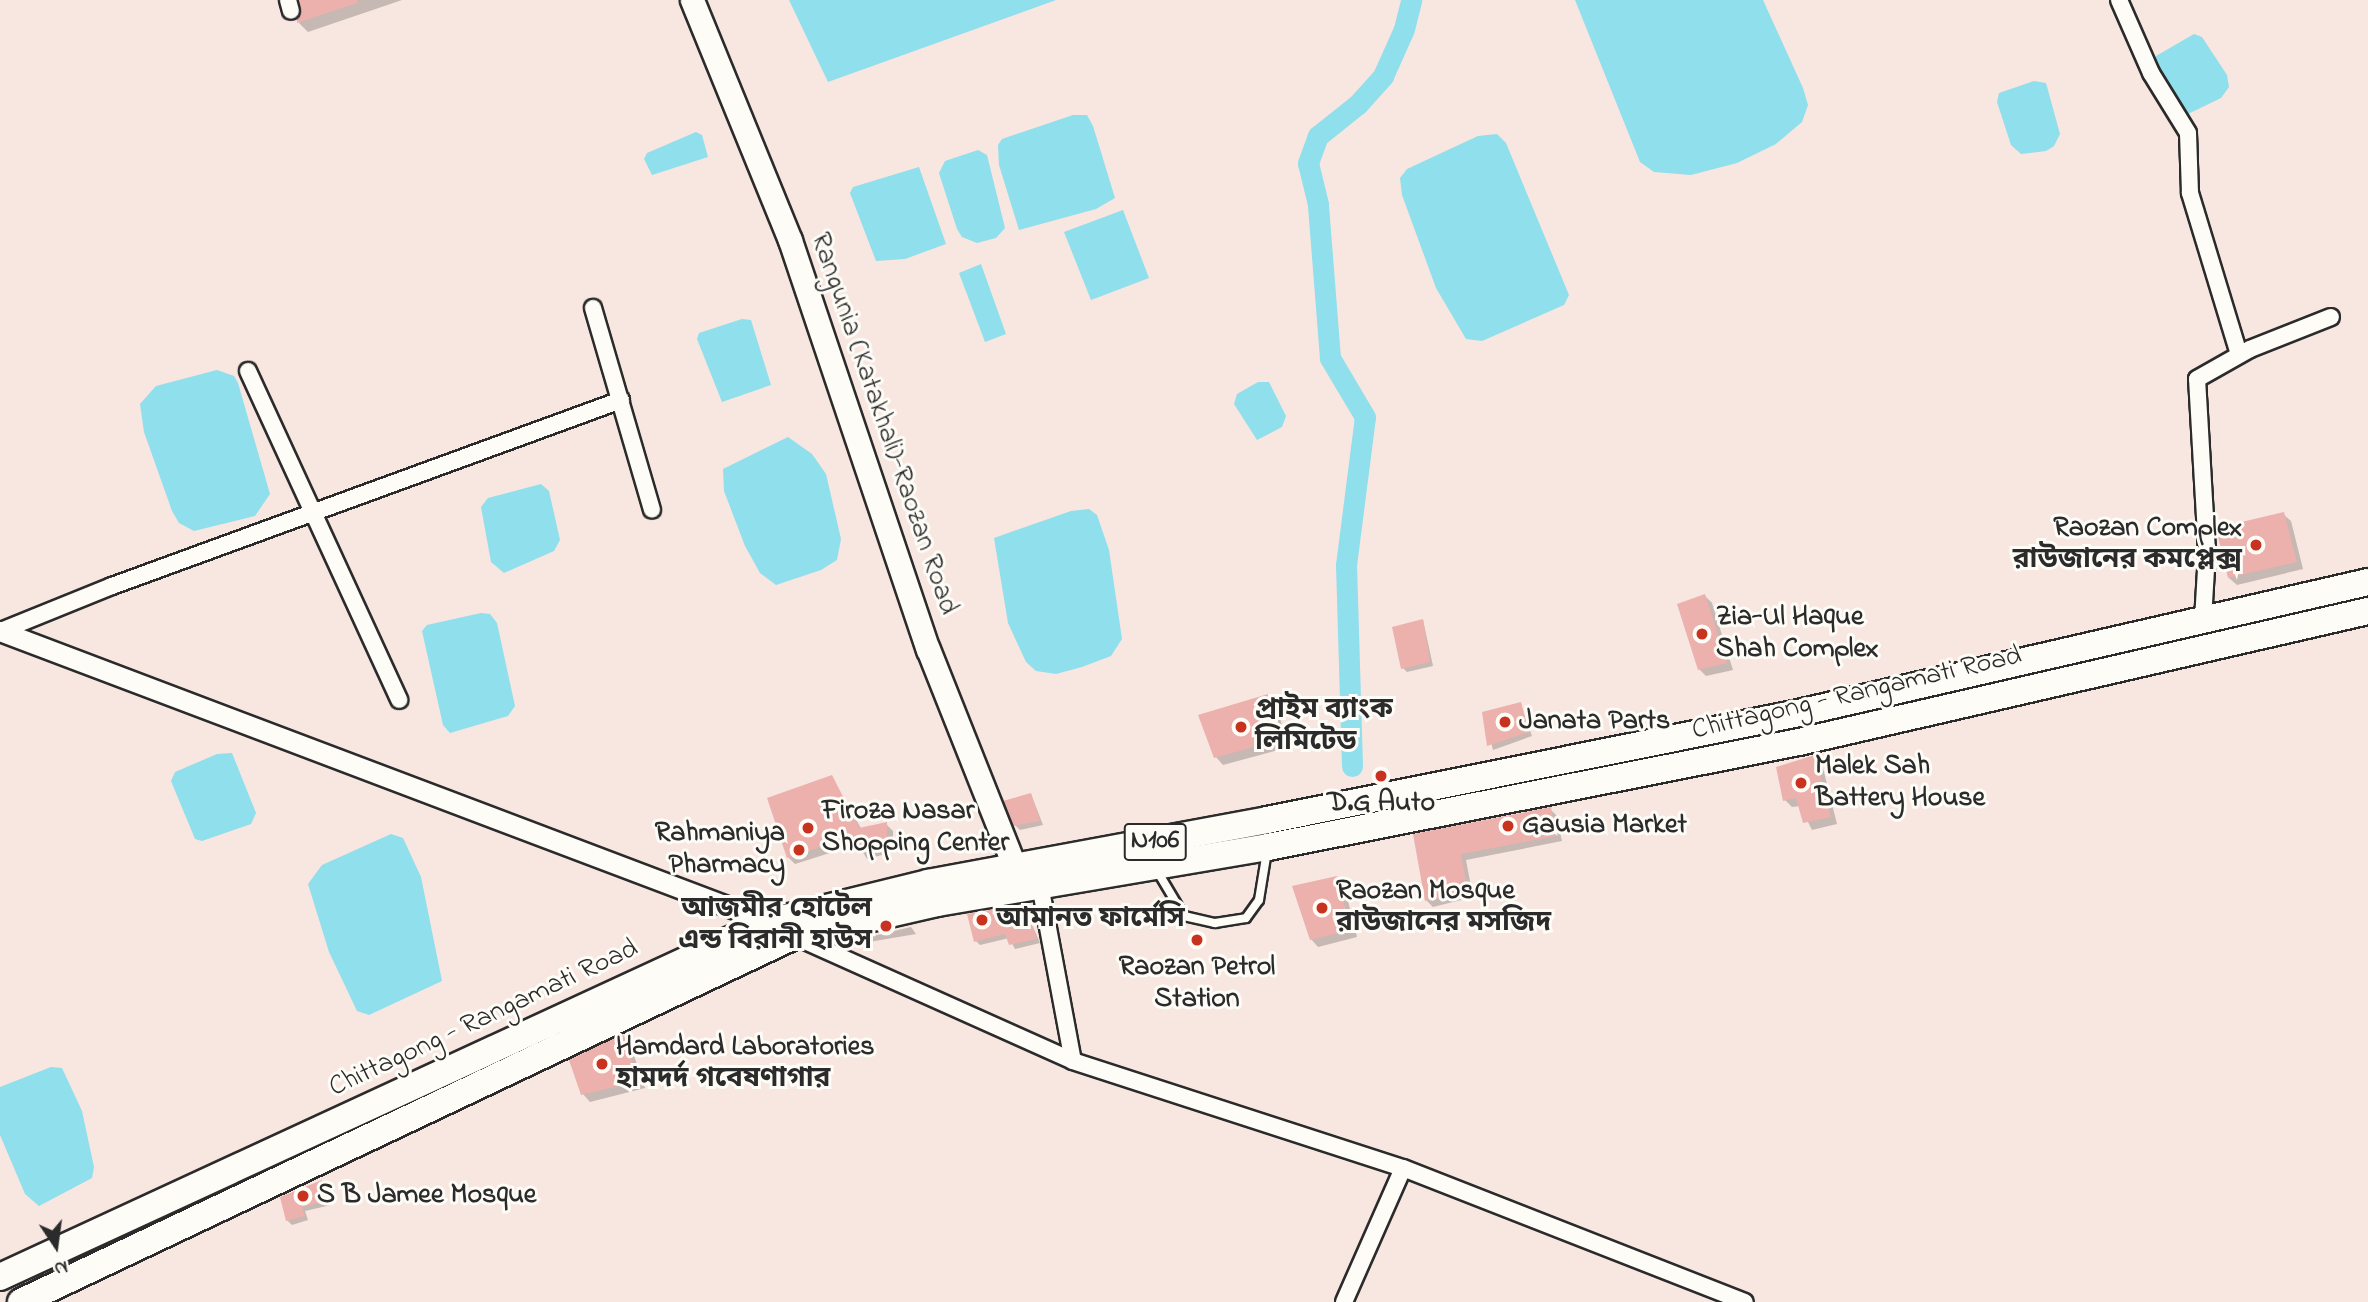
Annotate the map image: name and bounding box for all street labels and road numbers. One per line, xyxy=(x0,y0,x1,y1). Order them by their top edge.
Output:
street label: Rangunia (Katakhali)-Raozan Road xyxy=(802,229,964,619)
street label: Chittagong - Rangamati Road xyxy=(1689,640,2025,748)
road number: N106 xyxy=(1124,820,1186,864)
street label: Chittagong - Rangamati Road xyxy=(324,933,644,1105)

